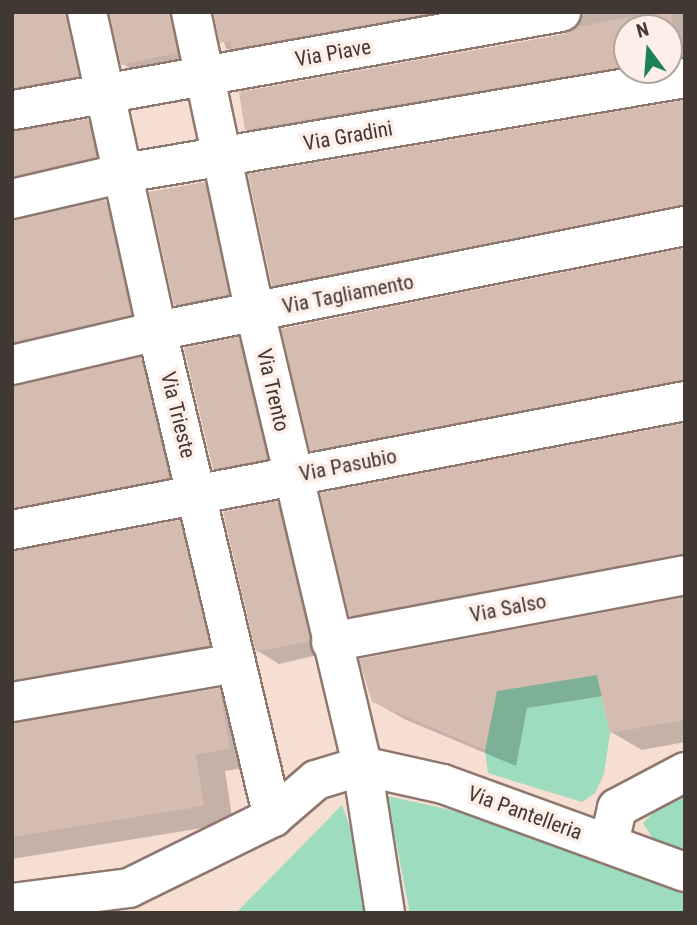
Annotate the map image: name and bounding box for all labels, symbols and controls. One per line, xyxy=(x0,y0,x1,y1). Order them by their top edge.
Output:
north arrow xyxy=(613,14,683,84)
text: N xyxy=(634,18,651,43)
street label: Via Piave xyxy=(293,34,373,72)
street label: Via Gradini xyxy=(301,116,395,156)
street label: Via Tagliamento xyxy=(280,269,416,319)
street label: Via Trento xyxy=(251,346,295,434)
street label: Via Trieste xyxy=(155,369,201,461)
street label: Via Pasubio xyxy=(297,443,399,487)
street label: Via Salso xyxy=(468,588,548,628)
street label: Via Pantelleria xyxy=(464,781,586,845)

